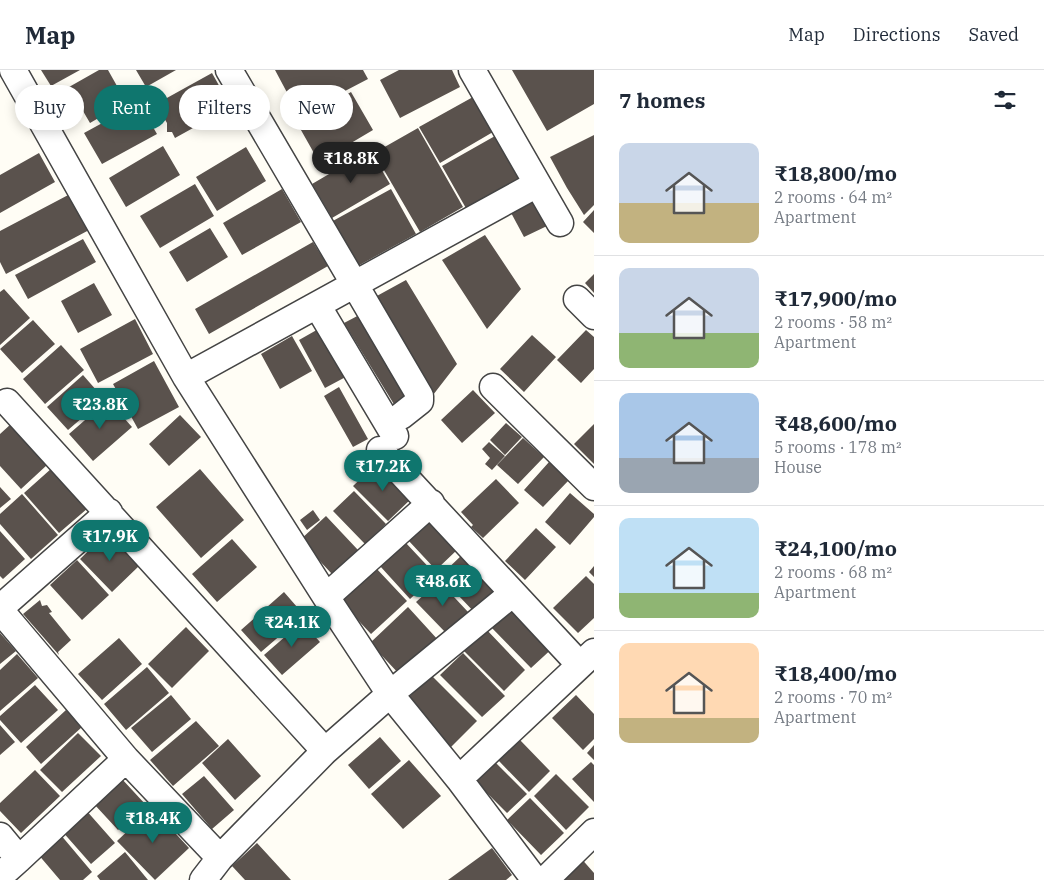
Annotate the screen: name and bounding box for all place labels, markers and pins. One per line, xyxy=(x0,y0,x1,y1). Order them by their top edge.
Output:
pin: ₹18.8K xyxy=(310,142,392,184)
pin: ₹23.8K xyxy=(59,388,141,430)
pin: ₹17.2K xyxy=(342,450,424,492)
pin: ₹17.9K xyxy=(69,520,151,562)
pin: ₹48.6K xyxy=(402,564,484,607)
pin: ₹24.1K xyxy=(251,606,333,648)
pin: ₹18.4K xyxy=(112,802,194,844)

